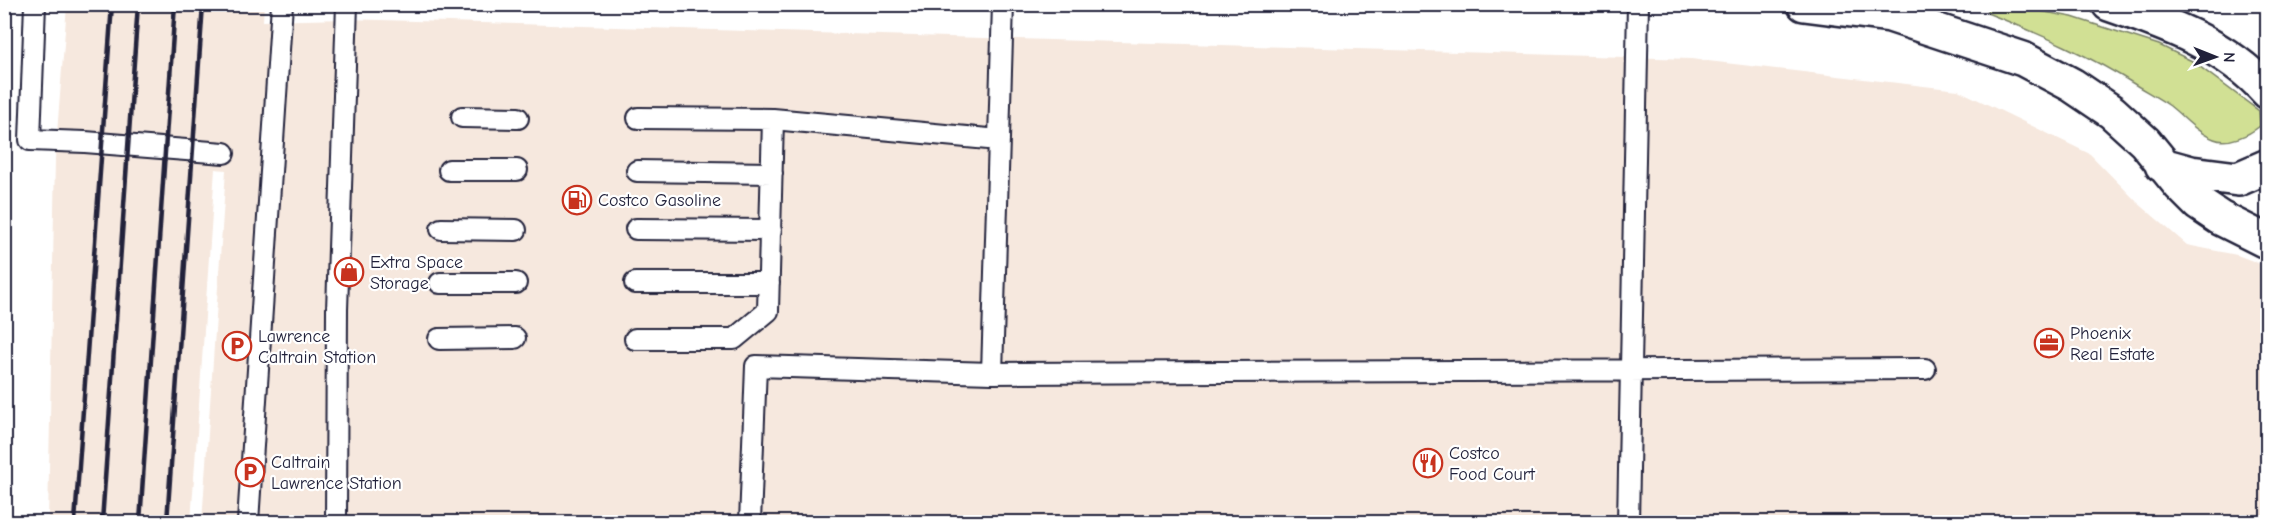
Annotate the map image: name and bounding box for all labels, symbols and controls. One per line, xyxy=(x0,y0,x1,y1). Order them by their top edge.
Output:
north arrow xyxy=(2185,27,2245,87)
text: N xyxy=(2220,52,2238,63)
fuel station icon: Costco Gasoline xyxy=(561,184,593,216)
place label: Costco Gasoline xyxy=(598,190,721,211)
place label: Extra Space Storage xyxy=(370,252,463,294)
shop icon: Extra Space Storage xyxy=(333,256,365,288)
place label: Phoenix Real Estate xyxy=(2070,323,2155,365)
place label: Lawrence Caltrain Station xyxy=(258,326,376,368)
office icon: Phoenix Real Estate xyxy=(2033,327,2065,359)
parking icon: Lawrence Caltrain Station xyxy=(221,330,253,362)
place label: Costco Food Court xyxy=(1449,443,1536,485)
restaurant icon: Costco Food Court xyxy=(1412,447,1444,479)
place label: Caltrain Lawrence Station xyxy=(271,452,402,494)
parking icon: Caltrain Lawrence Station xyxy=(234,456,266,488)

